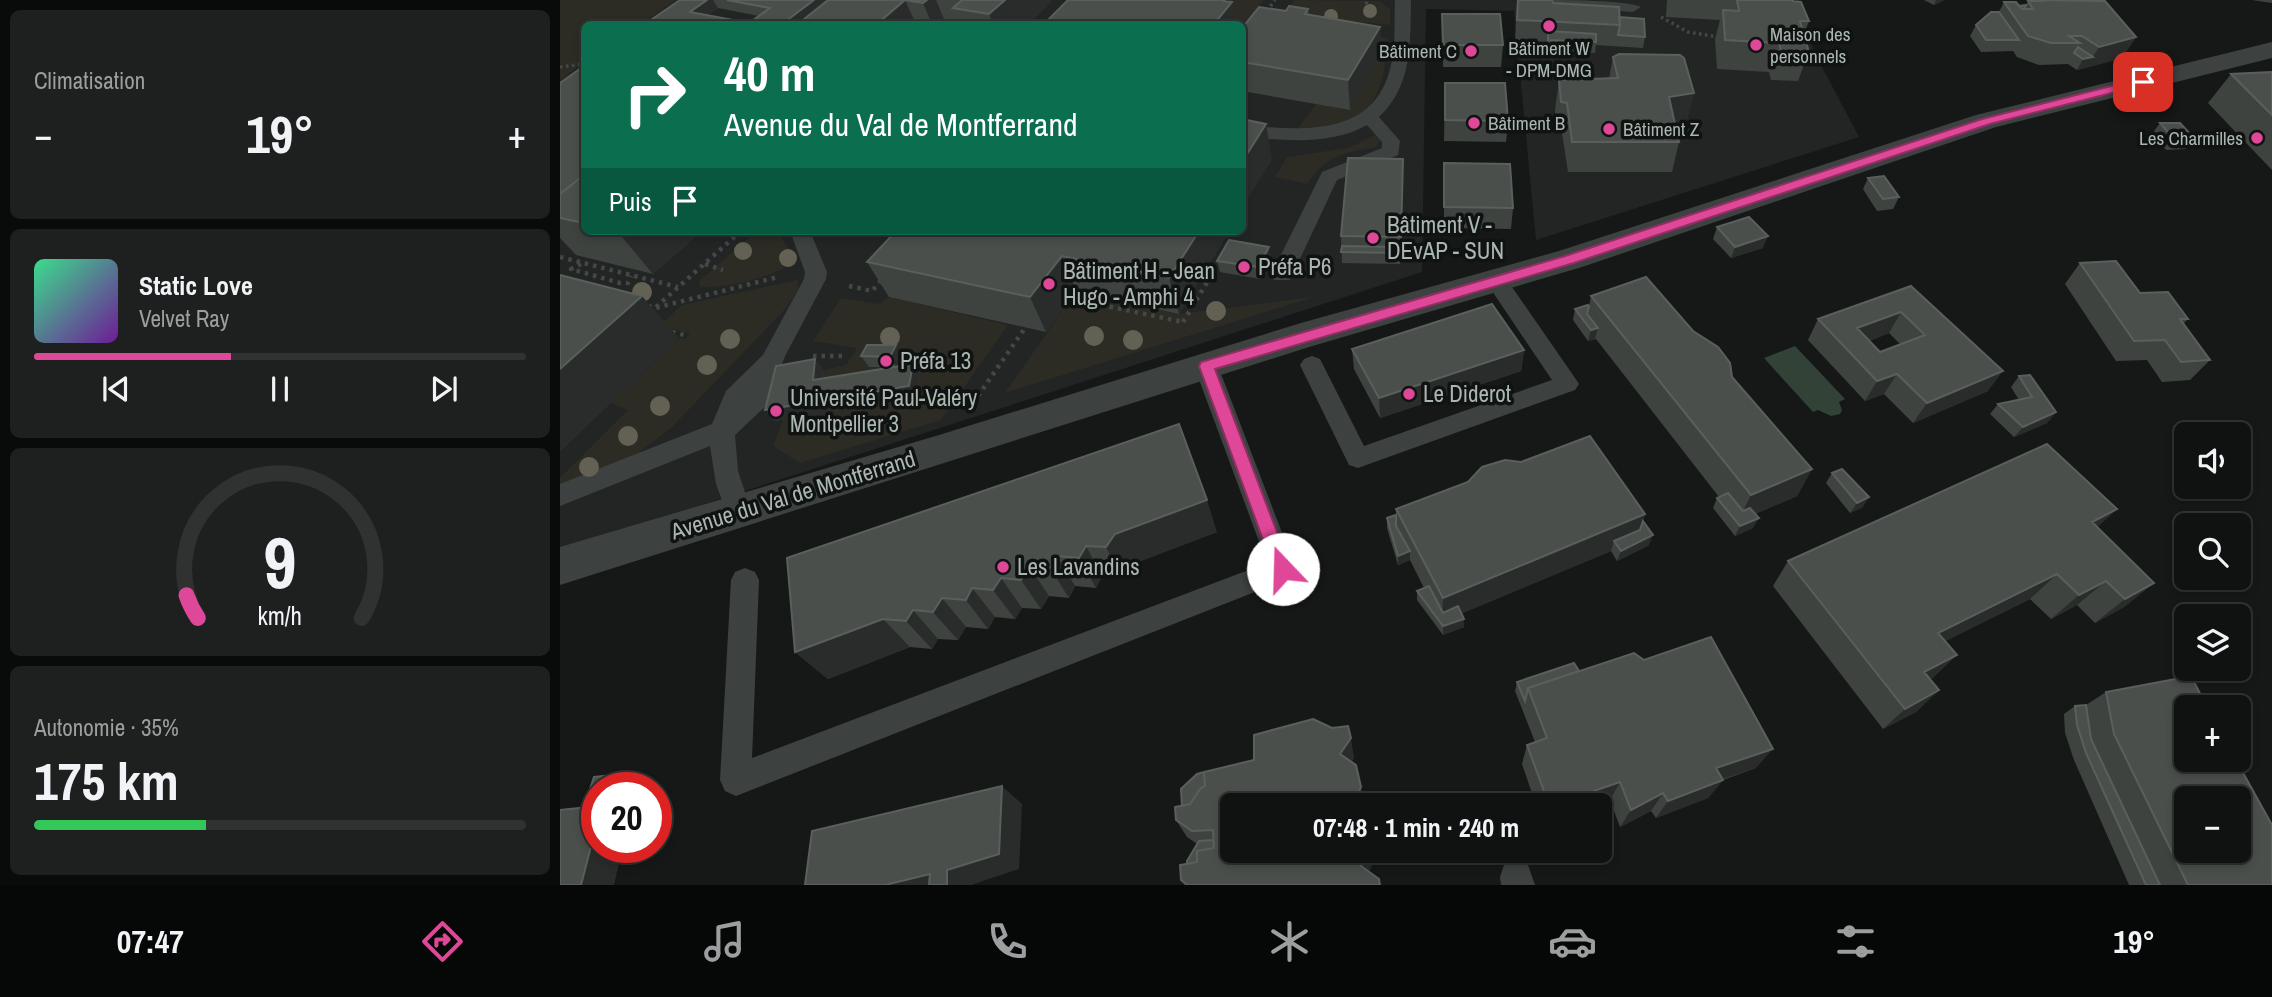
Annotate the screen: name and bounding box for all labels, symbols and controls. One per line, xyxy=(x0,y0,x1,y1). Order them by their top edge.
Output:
marker: Bâtiment W - DPM-DMG xyxy=(1541,18,1557,34)
place label: Maison des personnels xyxy=(1770,21,1851,69)
place label: Bâtiment W - DPM-DMG xyxy=(1506,35,1592,83)
marker: Maison des personnels xyxy=(1748,37,1764,53)
place label: Bâtiment C xyxy=(1379,38,1457,64)
text: 40 m xyxy=(724,40,816,106)
marker: Bâtiment C xyxy=(1463,43,1479,59)
icon: right xyxy=(609,49,700,140)
pin xyxy=(2113,52,2173,112)
icon: arrive xyxy=(2124,63,2162,101)
text: Climatisation xyxy=(34,65,145,96)
text: 19° xyxy=(246,99,314,169)
text: Avenue du Val de Montferrand xyxy=(724,103,1078,146)
text: − xyxy=(34,109,52,160)
text: + xyxy=(508,109,526,160)
place label: Bâtiment B xyxy=(1488,110,1565,136)
marker: Bâtiment B xyxy=(1466,115,1482,131)
place label: Bâtiment Z xyxy=(1623,116,1700,142)
marker: Bâtiment Z xyxy=(1601,121,1617,137)
place label: Les Charmilles xyxy=(2139,125,2243,151)
marker: Les Charmilles xyxy=(2249,130,2265,146)
icon: arrive xyxy=(666,182,704,220)
text: Puis xyxy=(609,184,652,219)
place label: Bâtiment V - DEvAP - SUN xyxy=(1387,209,1504,266)
marker: Bâtiment V - DEvAP - SUN xyxy=(1365,230,1381,246)
place label: Préfa P6 xyxy=(1258,251,1331,282)
place label: Bâtiment H - Jean Hugo - Amphi 4 xyxy=(1063,255,1215,312)
marker: Préfa P6 xyxy=(1236,259,1252,275)
text: Static Love xyxy=(139,268,253,303)
marker: Bâtiment H - Jean Hugo - Amphi 4 xyxy=(1041,276,1057,292)
text: Velvet Ray xyxy=(139,303,229,334)
place label: Préfa 13 xyxy=(900,345,971,376)
marker: Préfa 13 xyxy=(878,353,894,369)
icon: previous xyxy=(97,370,135,408)
icon: pause xyxy=(261,370,299,408)
icon: next xyxy=(425,370,463,408)
place label: Le Diderot xyxy=(1423,378,1511,409)
place label: Université Paul-Valéry Montpellier 3 xyxy=(790,382,978,439)
marker: Le Diderot xyxy=(1401,386,1417,402)
marker: Université Paul-Valéry Montpellier 3 xyxy=(768,403,784,419)
map controls xyxy=(2174,422,2251,863)
button: sound xyxy=(2174,422,2251,499)
street label: Avenue du Val de Montferrand xyxy=(666,443,919,547)
text: 9 xyxy=(263,513,297,611)
button: search xyxy=(2174,513,2251,590)
position arrow xyxy=(1246,532,1320,606)
place label: Les Lavandins xyxy=(1017,551,1140,582)
marker: Les Lavandins xyxy=(995,559,1011,575)
text: km/h xyxy=(258,599,302,633)
button: layers xyxy=(2174,604,2251,681)
button: + xyxy=(2174,695,2251,772)
text: Autonomie · 35% xyxy=(34,712,179,743)
text: 175 km xyxy=(34,746,179,816)
speed limit sign: 20 xyxy=(581,772,672,863)
button: − xyxy=(2174,786,2251,863)
text: 07:48 · 1 min · 240 m xyxy=(1313,810,1519,845)
icon: directions xyxy=(418,917,467,966)
icon: music xyxy=(700,917,749,966)
icon: phone xyxy=(983,917,1032,966)
icon: climate xyxy=(1265,917,1314,966)
icon: car xyxy=(1548,917,1597,966)
icon: filters xyxy=(1831,917,1880,966)
text: 07:47 xyxy=(117,920,184,963)
text: 19° xyxy=(2113,920,2155,963)

